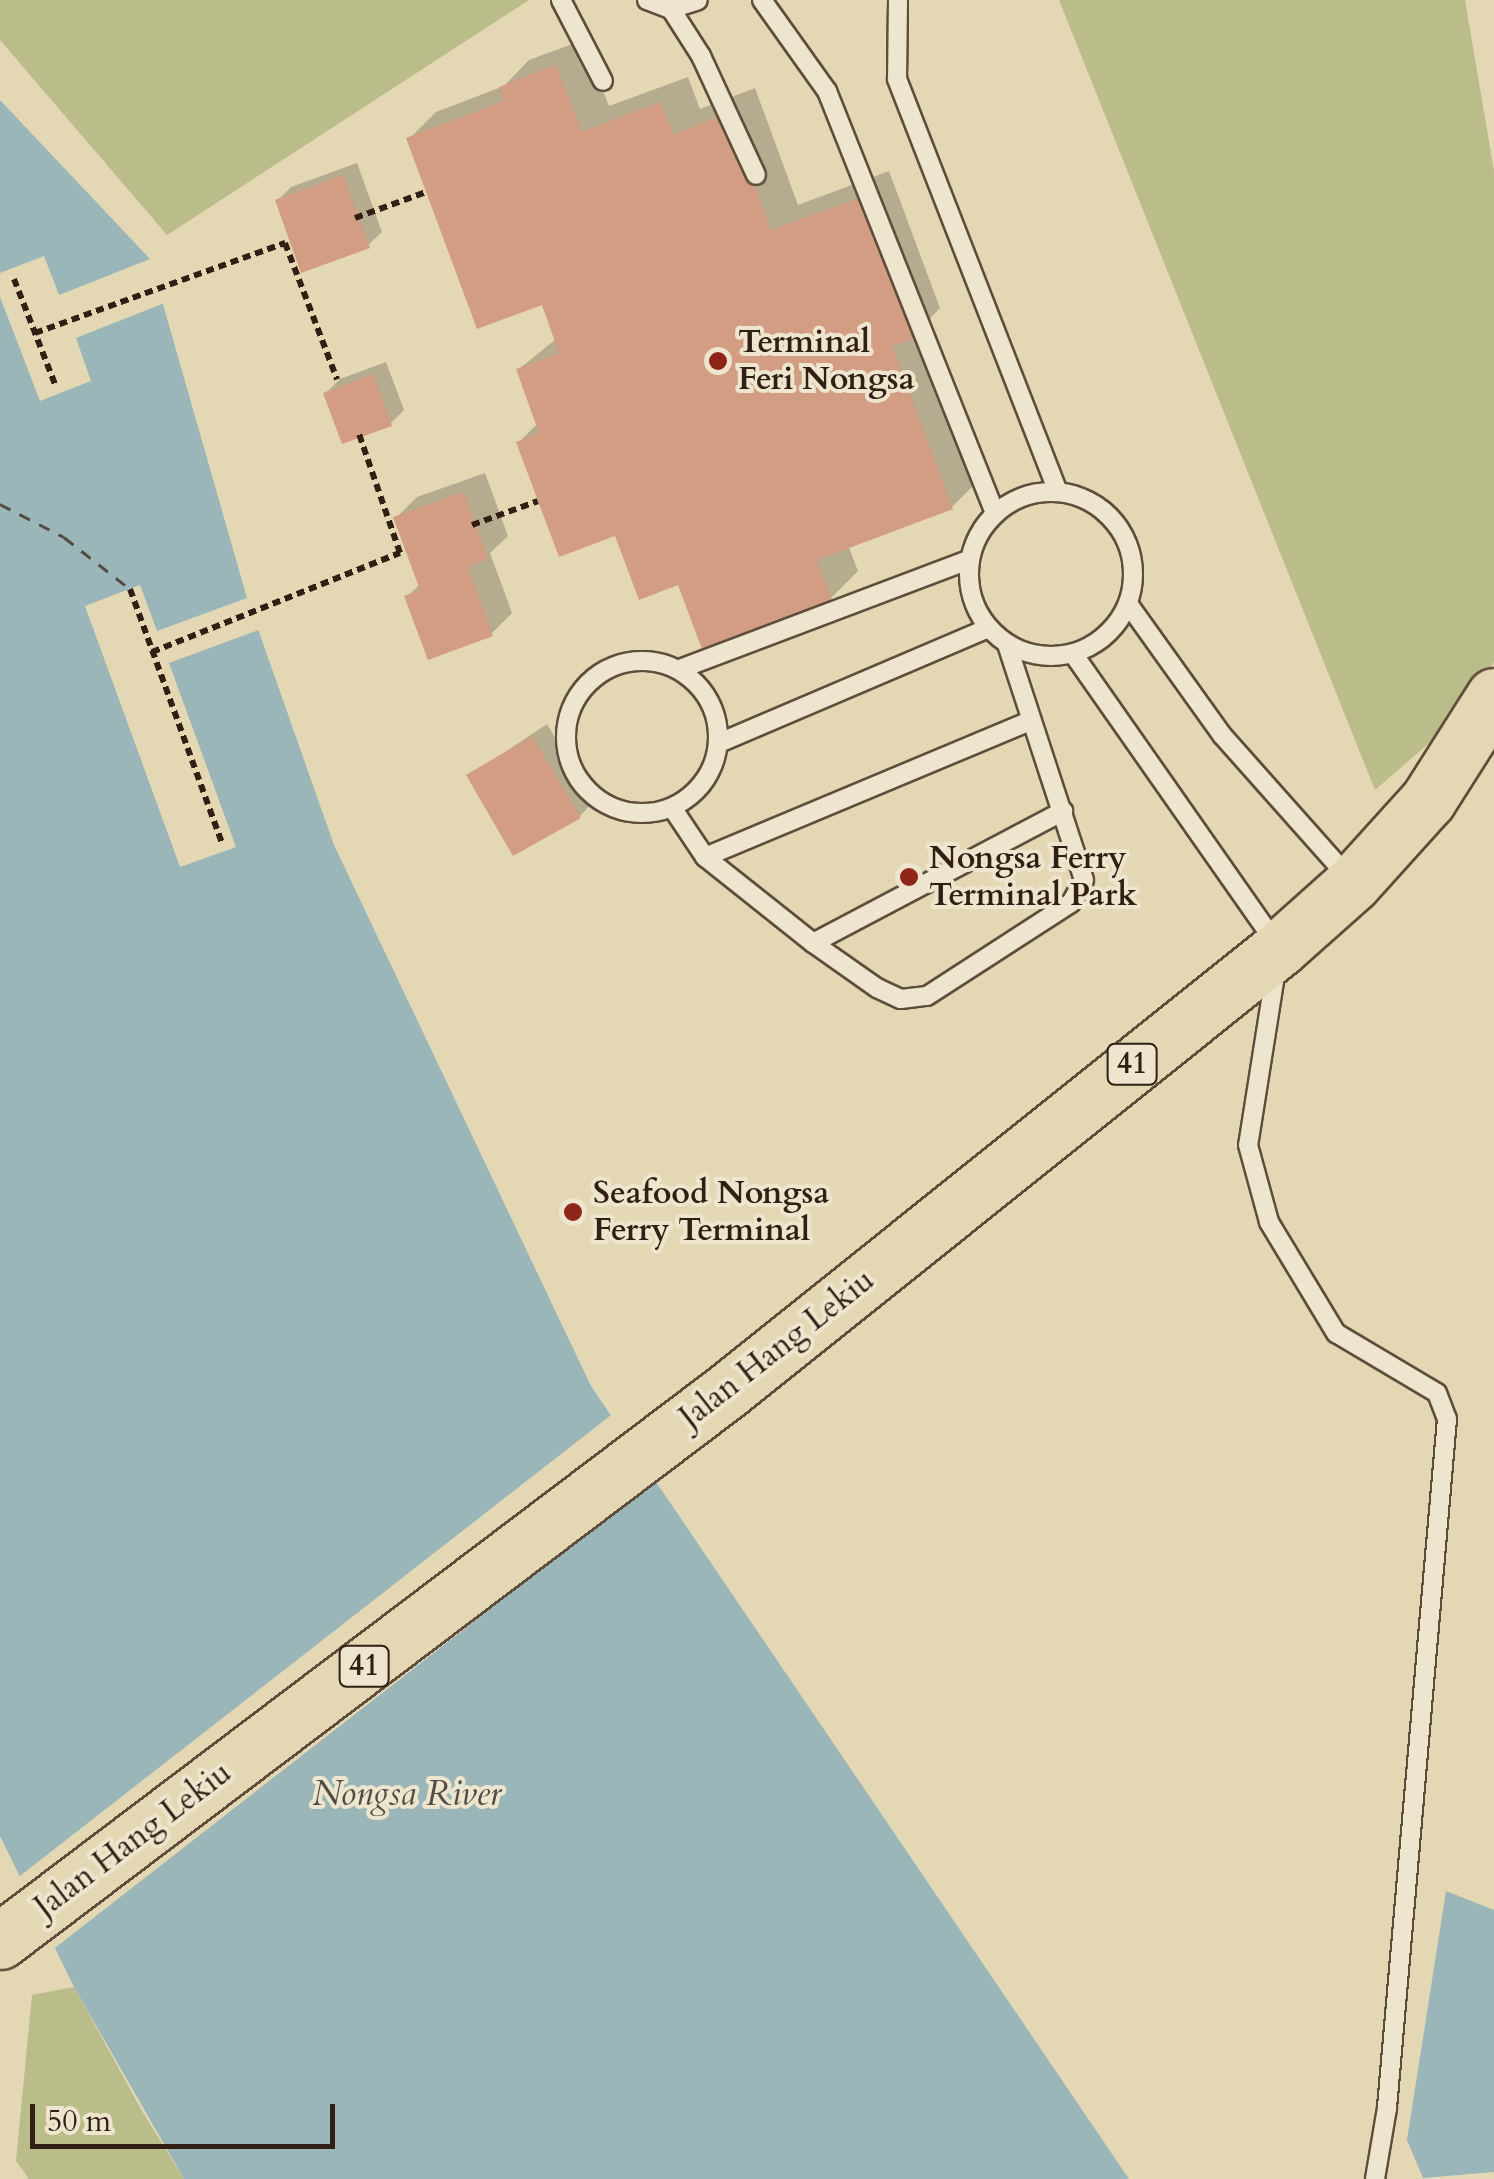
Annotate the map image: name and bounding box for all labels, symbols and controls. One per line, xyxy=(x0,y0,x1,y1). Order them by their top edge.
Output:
place label: Terminal Feri Nongsa xyxy=(738,324,915,399)
marker: Terminal Feri Nongsa xyxy=(707,350,729,372)
place label: Nongsa Ferry Terminal Park xyxy=(929,840,1137,915)
marker: Nongsa Ferry Terminal Park xyxy=(898,866,920,888)
road number: 41 xyxy=(1104,1039,1160,1089)
place label: Seafood Nongsa Ferry Terminal xyxy=(593,1175,829,1250)
marker: Seafood Nongsa Ferry Terminal xyxy=(562,1201,584,1223)
street label: Jalan Hang Lekiu xyxy=(672,1261,882,1437)
road number: 41 xyxy=(336,1641,392,1691)
street label: Jalan Hang Lekiu xyxy=(27,1754,239,1926)
water label: Nongsa River xyxy=(313,1773,501,1815)
scale bar xyxy=(35,2084,340,2146)
text: 50 m xyxy=(47,2101,111,2142)

